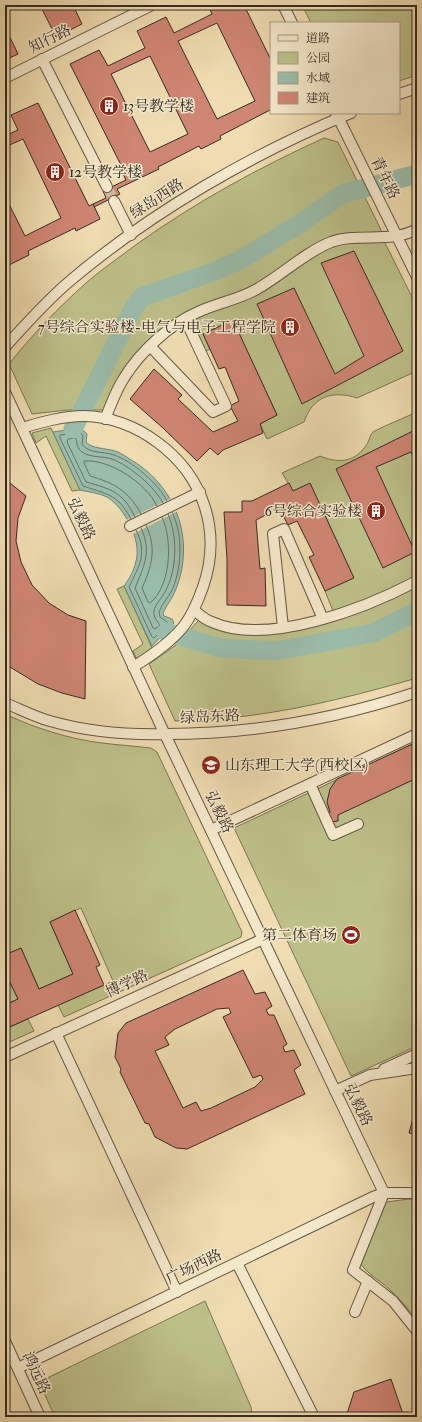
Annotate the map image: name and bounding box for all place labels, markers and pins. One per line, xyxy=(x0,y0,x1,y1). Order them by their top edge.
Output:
building icon: 13号教学楼 xyxy=(98,95,120,117)
place label: 13号教学楼 xyxy=(123,97,194,116)
building icon: 12号教学楼 xyxy=(44,161,66,183)
place label: 12号教学楼 xyxy=(69,163,142,182)
building icon: 7号综合实验楼-电气与电子工程学院 xyxy=(279,316,301,338)
place label: 7号综合实验楼-电气与电子工程学院 xyxy=(38,318,276,337)
building icon: 6号综合实验楼 xyxy=(365,500,387,522)
place label: 6号综合实验楼 xyxy=(264,502,362,521)
school or university icon: 山东理工大学(西校区) xyxy=(200,754,222,776)
place label: 山东理工大学(西校区) xyxy=(225,756,368,775)
sports icon: 第二体育场 xyxy=(340,924,362,946)
place label: 第二体育场 xyxy=(262,926,337,945)

